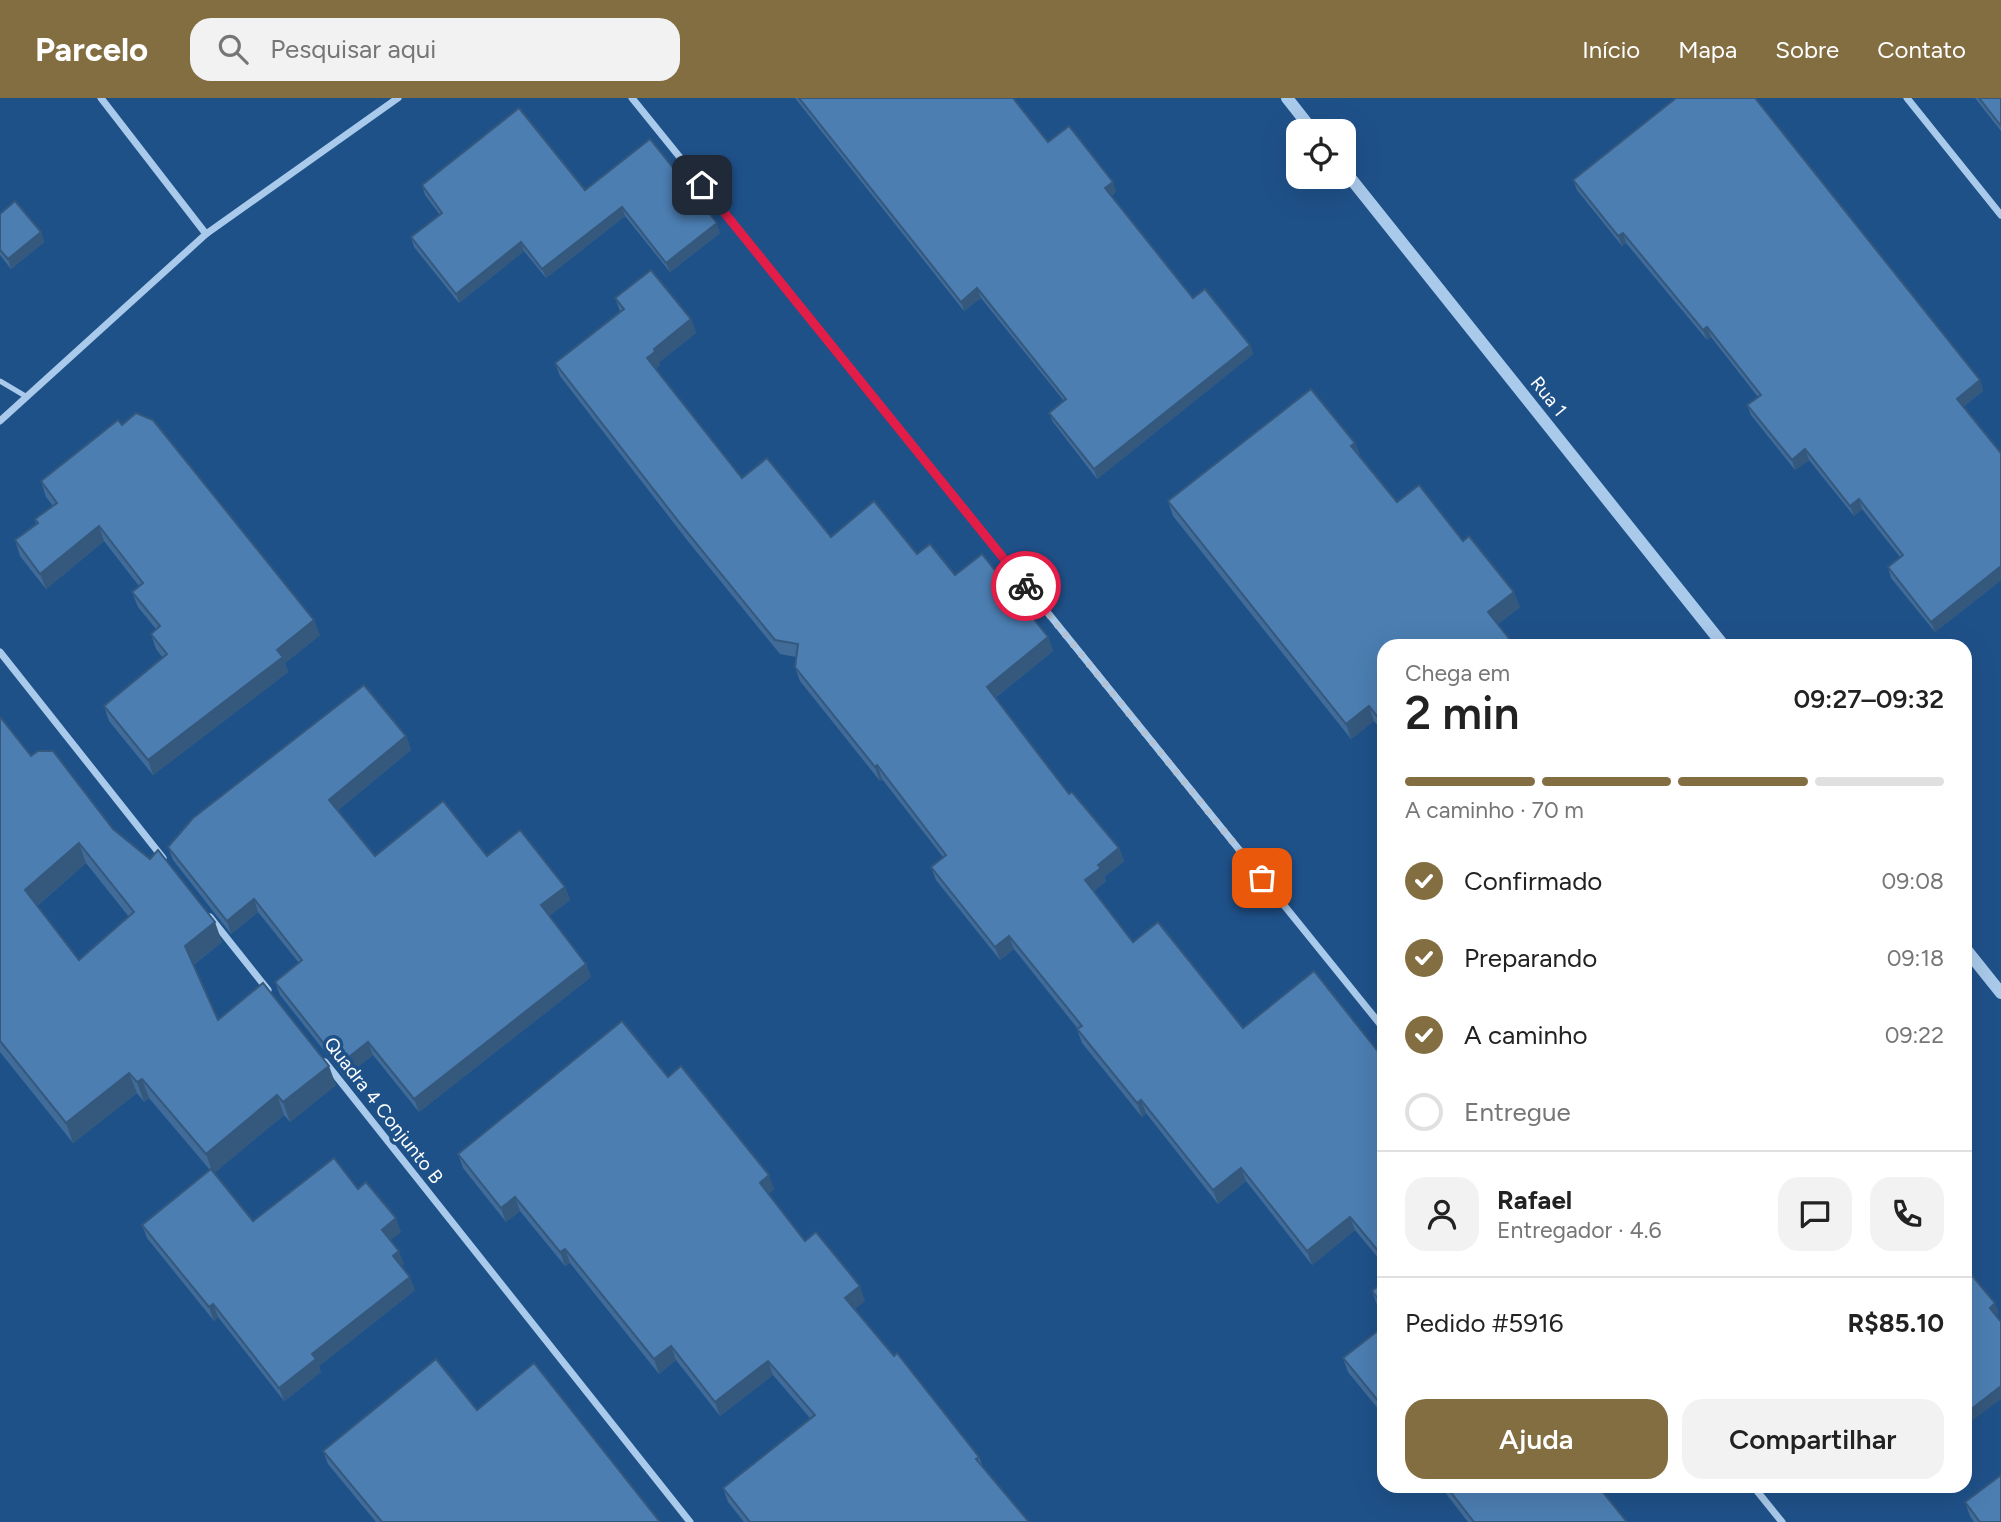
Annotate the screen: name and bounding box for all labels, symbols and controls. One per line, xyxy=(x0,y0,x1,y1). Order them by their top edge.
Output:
search box xyxy=(190,18,680,81)
text: Parcelo xyxy=(35,30,148,69)
icon: search xyxy=(214,30,252,68)
text: Pesquisar aqui xyxy=(270,33,436,65)
text: Início xyxy=(1582,35,1640,64)
text: Mapa xyxy=(1678,35,1737,64)
text: Sobre xyxy=(1775,35,1839,64)
text: Contato xyxy=(1877,35,1966,64)
map controls xyxy=(1286,119,1356,189)
button: locate xyxy=(1286,119,1356,189)
pin xyxy=(672,155,732,215)
icon: home xyxy=(683,166,721,204)
street label: Rua 1 xyxy=(1526,372,1572,421)
courier xyxy=(991,551,1061,621)
icon: bike xyxy=(1007,567,1045,605)
text: Chega em xyxy=(1405,659,1510,687)
text: 09:27–09:32 xyxy=(1793,683,1944,715)
text: 2 min xyxy=(1405,685,1520,741)
text: A caminho · 70 m xyxy=(1405,796,1584,824)
pin xyxy=(1232,848,1292,908)
icon: bag xyxy=(1243,859,1281,897)
icon: check xyxy=(1405,862,1443,900)
text: Confirmado xyxy=(1464,865,1602,897)
text: 09:08 xyxy=(1882,867,1944,895)
icon: check xyxy=(1405,939,1443,977)
text: Preparando xyxy=(1464,942,1597,974)
text: 09:18 xyxy=(1887,944,1944,972)
icon: check xyxy=(1405,1016,1443,1054)
text: A caminho xyxy=(1464,1019,1588,1051)
text: 09:22 xyxy=(1885,1021,1944,1049)
street label: Quadra 4 Conjunto B xyxy=(319,1032,448,1188)
text: Entregue xyxy=(1464,1096,1571,1128)
button: person xyxy=(1405,1177,1479,1251)
button: chat xyxy=(1778,1177,1852,1251)
button: phone xyxy=(1870,1177,1944,1251)
text: Rafael xyxy=(1497,1184,1572,1216)
text: Entregador · 4.6 xyxy=(1497,1216,1662,1244)
text: Pedido #5916 xyxy=(1405,1307,1563,1339)
text: R$85.10 xyxy=(1848,1307,1944,1339)
button: Ajuda xyxy=(1405,1399,1668,1479)
button: Compartilhar xyxy=(1682,1399,1944,1479)

